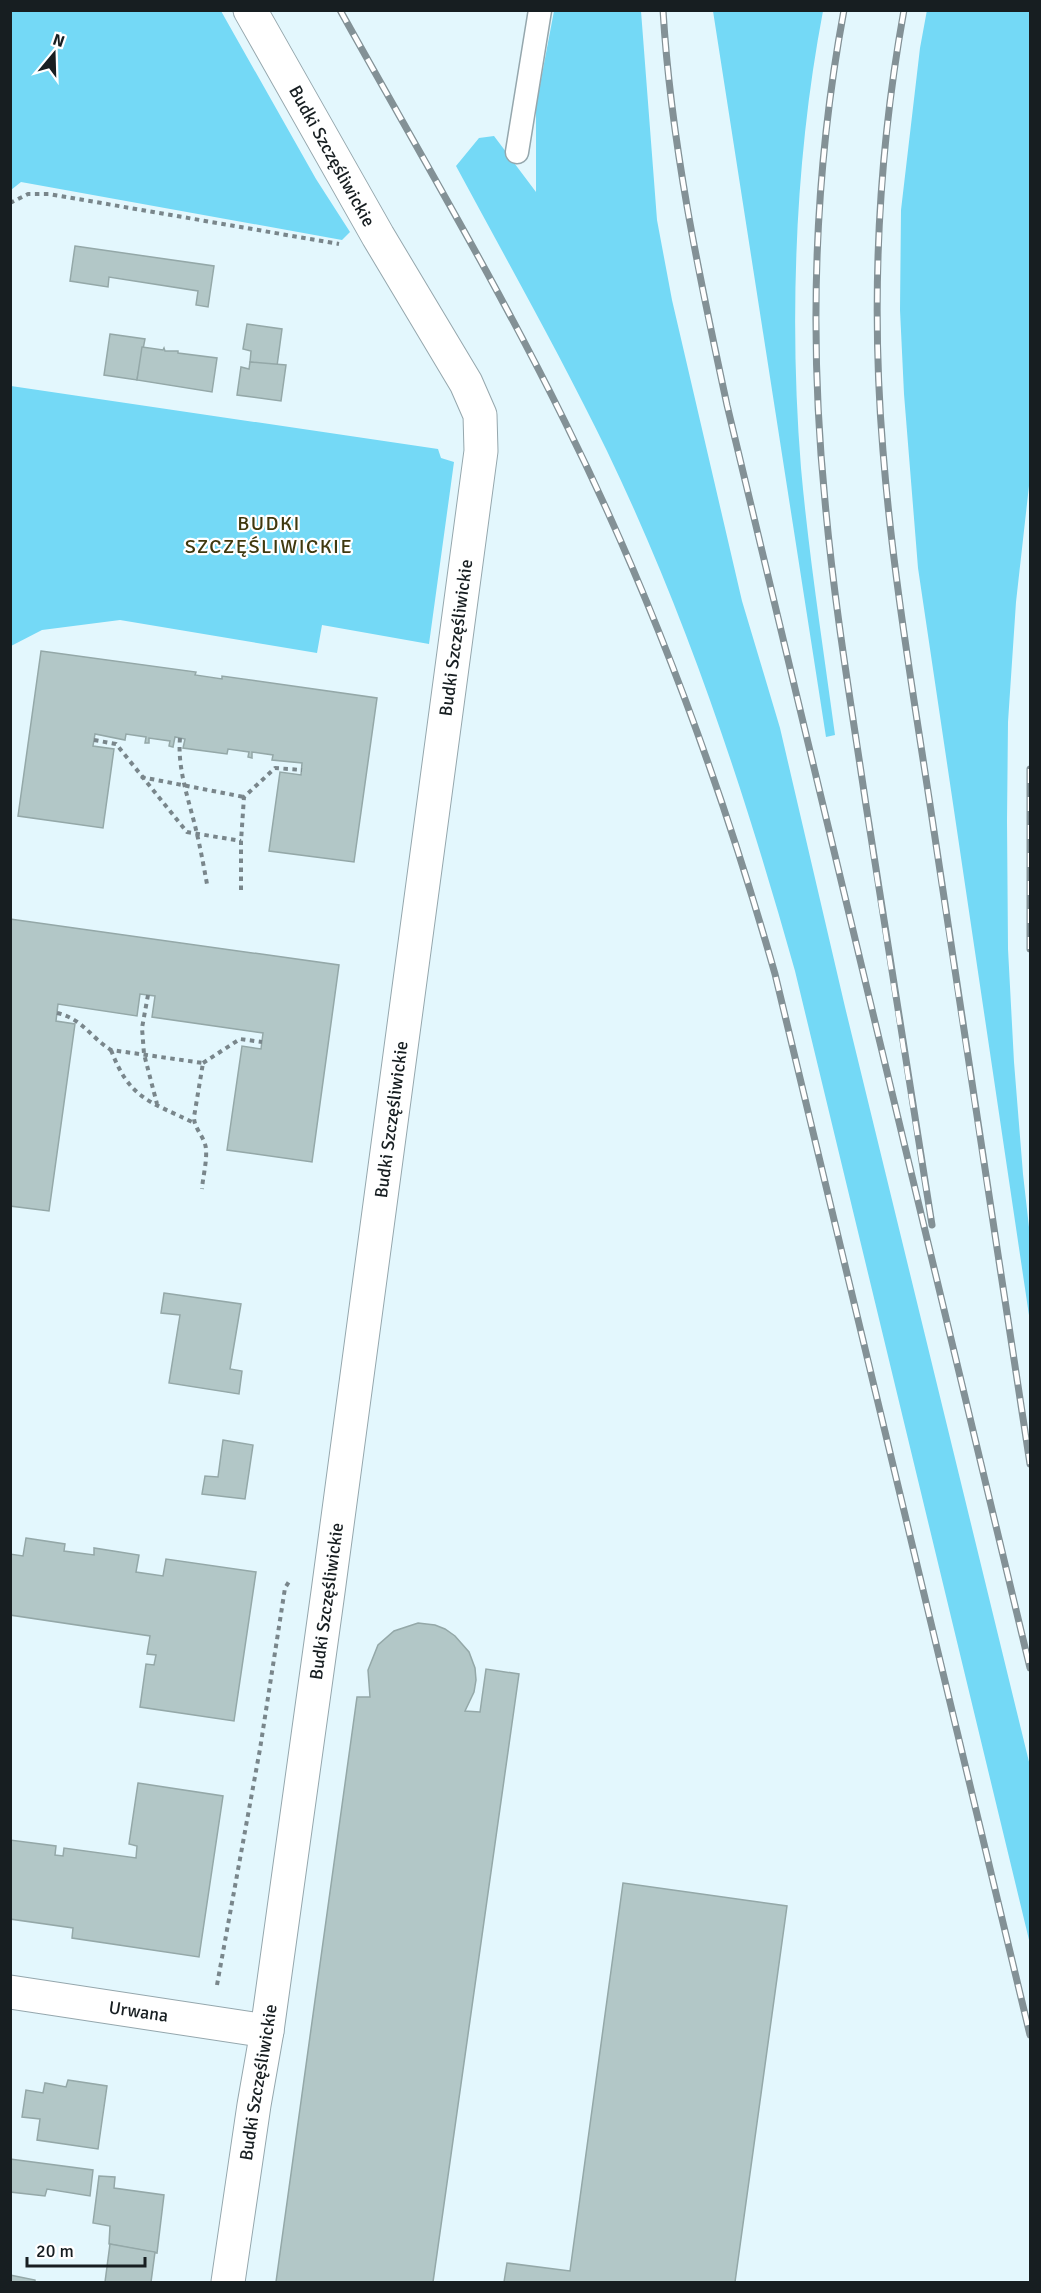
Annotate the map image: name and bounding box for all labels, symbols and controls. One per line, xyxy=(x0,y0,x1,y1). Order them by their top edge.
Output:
north arrow xyxy=(24,24,84,84)
text: N xyxy=(50,29,67,52)
street label: Budki Szczęśliwickie xyxy=(284,82,380,230)
district label: BUDKI SZCZĘŚLIWICKIE xyxy=(185,511,353,559)
street label: Budki Szczęśliwickie xyxy=(435,558,477,718)
street label: Budki Szczęśliwickie xyxy=(370,1040,413,1199)
street label: Budki Szczęśliwickie xyxy=(305,1521,348,1681)
street label: Urwana xyxy=(107,1996,170,2027)
street label: Budki Szczęśliwickie xyxy=(235,2003,282,2162)
scale bar xyxy=(27,2230,146,2268)
text: 20 m xyxy=(36,2240,74,2262)

